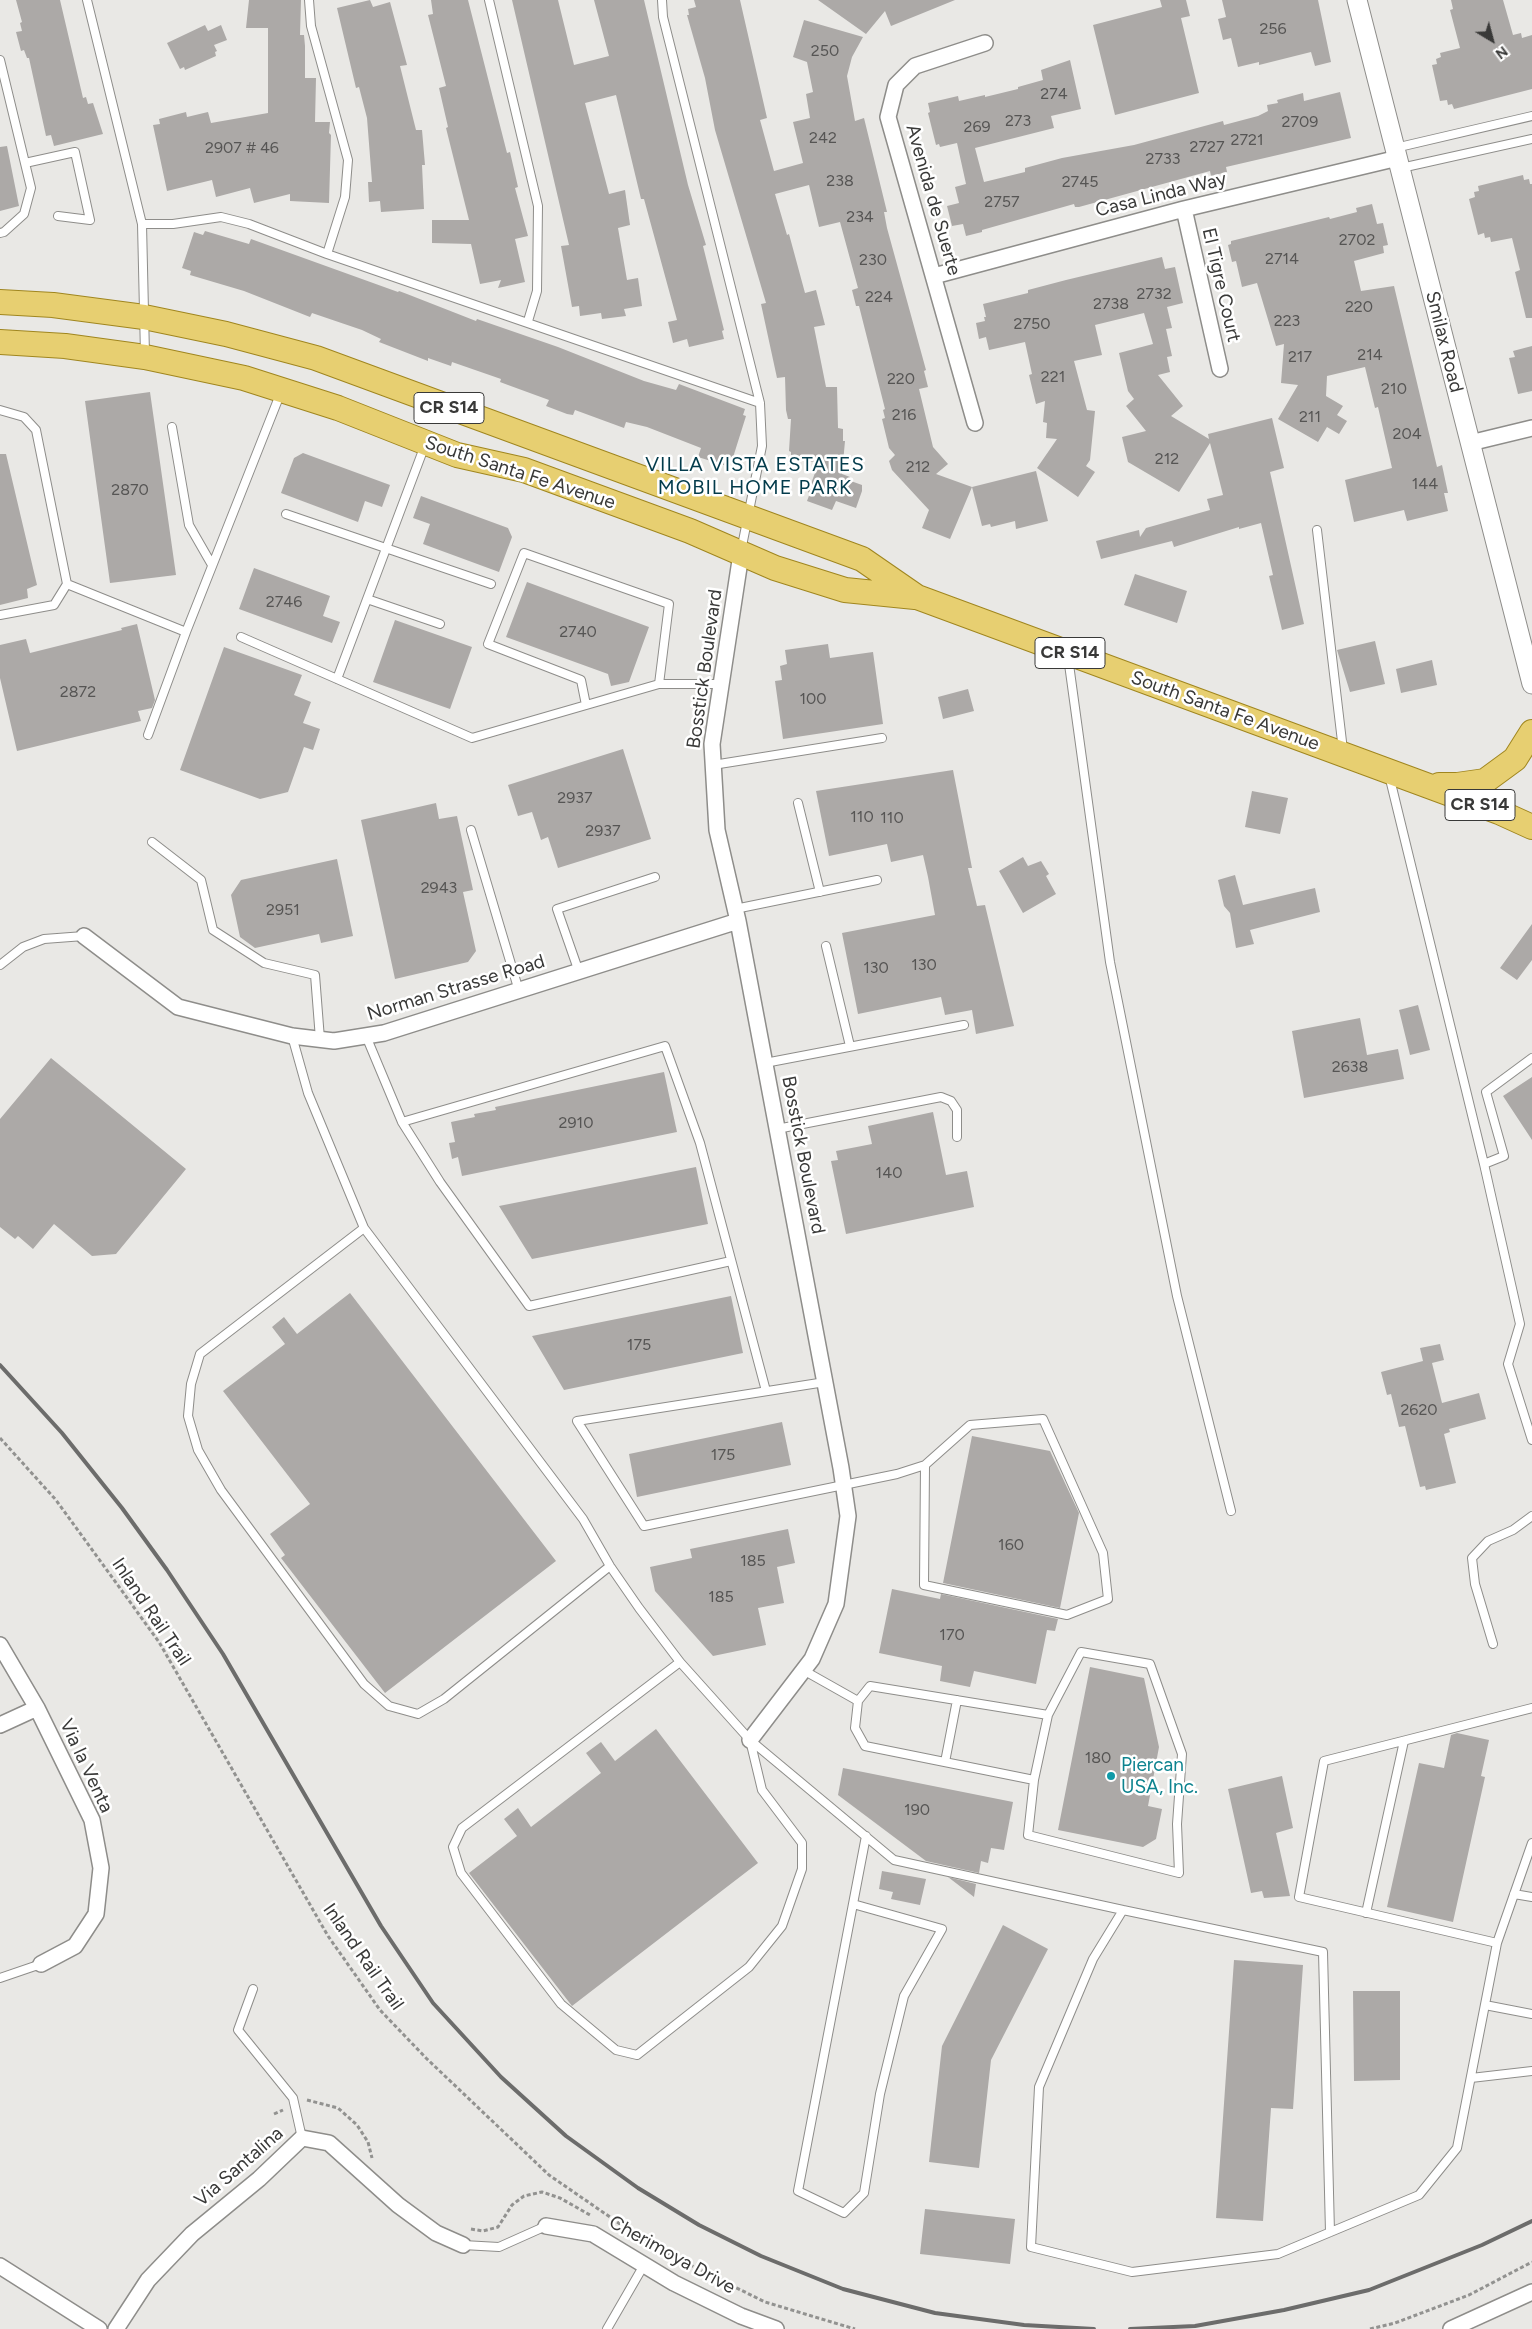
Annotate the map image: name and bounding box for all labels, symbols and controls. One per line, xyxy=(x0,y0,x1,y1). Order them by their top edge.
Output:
north arrow xyxy=(1467,15,1517,65)
house number: 256 xyxy=(1259,19,1287,39)
house number: 250 xyxy=(811,41,839,61)
text: N xyxy=(1492,42,1511,62)
house number: 274 xyxy=(1040,84,1068,104)
house number: 273 xyxy=(1005,111,1031,131)
house number: 2709 xyxy=(1282,112,1318,132)
house number: 269 xyxy=(963,117,991,137)
street label: Avenida de Suerte xyxy=(901,122,965,278)
house number: 242 xyxy=(809,128,837,148)
house number: 2721 xyxy=(1230,130,1264,150)
house number: 2727 xyxy=(1189,137,1225,157)
house number: 2907 # 46 xyxy=(205,138,279,158)
house number: 2733 xyxy=(1146,149,1180,169)
street label: Casa Linda Way xyxy=(1093,168,1229,222)
house number: 238 xyxy=(826,171,854,191)
house number: 2745 xyxy=(1062,172,1098,192)
house number: 2757 xyxy=(984,192,1020,212)
house number: 234 xyxy=(846,207,874,227)
street label: El Tigre Court xyxy=(1197,226,1245,344)
house number: 2702 xyxy=(1339,230,1375,250)
house number: 2714 xyxy=(1265,249,1299,269)
house number: 230 xyxy=(859,250,887,270)
house number: 2732 xyxy=(1136,284,1172,304)
house number: 224 xyxy=(865,287,893,307)
street label: Smilax Road xyxy=(1420,289,1468,395)
house number: 2738 xyxy=(1093,294,1129,314)
house number: 220 xyxy=(1345,297,1373,317)
house number: 223 xyxy=(1274,311,1300,331)
house number: 2750 xyxy=(1014,314,1050,334)
house number: 214 xyxy=(1357,345,1383,365)
house number: 217 xyxy=(1288,347,1312,367)
house number: 221 xyxy=(1041,367,1065,387)
house number: 220 xyxy=(887,369,915,389)
house number: 210 xyxy=(1381,379,1407,399)
road number: CR S14 xyxy=(414,392,484,423)
house number: 216 xyxy=(892,405,916,425)
house number: 211 xyxy=(1299,407,1321,427)
house number: 204 xyxy=(1392,424,1422,444)
street label: South Santa Fe Avenue xyxy=(422,431,618,515)
house number: 212 xyxy=(1155,449,1179,469)
district label: VILLA VISTA ESTATES MOBIL HOME PARK xyxy=(643,453,867,500)
house number: 212 xyxy=(906,457,930,477)
house number: 144 xyxy=(1412,474,1438,494)
house number: 2870 xyxy=(111,480,149,500)
street label: Bosstick Boulevard xyxy=(683,588,727,750)
house number: 2746 xyxy=(266,592,302,612)
house number: 2740 xyxy=(559,622,597,642)
road number: CR S14 xyxy=(1035,638,1105,668)
street label: South Santa Fe Avenue xyxy=(1128,666,1322,756)
house number: 2872 xyxy=(60,682,96,702)
house number: 100 xyxy=(799,689,827,709)
house number: 2937 xyxy=(557,788,593,808)
road number: CR S14 xyxy=(1445,790,1515,820)
house number: 110 xyxy=(850,807,874,827)
house number: 110 xyxy=(880,808,904,828)
house number: 2937 xyxy=(585,821,621,841)
house number: 2943 xyxy=(421,878,457,898)
house number: 2951 xyxy=(266,900,300,920)
street label: Norman Strasse Road xyxy=(364,950,548,1026)
house number: 130 xyxy=(911,955,937,975)
house number: 130 xyxy=(863,958,889,978)
house number: 2638 xyxy=(1332,1057,1368,1077)
street label: Bosstick Boulevard xyxy=(776,1074,830,1236)
house number: 2910 xyxy=(559,1113,593,1133)
house number: 140 xyxy=(876,1163,902,1183)
house number: 175 xyxy=(627,1335,651,1355)
house number: 2620 xyxy=(1400,1400,1438,1420)
house number: 175 xyxy=(711,1445,735,1465)
house number: 160 xyxy=(998,1535,1024,1555)
house number: 185 xyxy=(740,1551,766,1571)
street label: Inland Rail Trail xyxy=(107,1554,195,1670)
house number: 185 xyxy=(708,1587,734,1607)
house number: 170 xyxy=(939,1625,965,1645)
street label: Via la Venta xyxy=(54,1716,118,1816)
house number: 180 xyxy=(1085,1748,1111,1768)
place label: Piercan USA, Inc. xyxy=(1121,1754,1198,1798)
marker: Piercan USA, Inc. xyxy=(1105,1770,1117,1782)
house number: 190 xyxy=(904,1800,930,1820)
street label: Inland Rail Trail xyxy=(318,1899,408,2015)
street label: Via Santalina xyxy=(190,2122,288,2212)
street label: Cherimoya Drive xyxy=(605,2211,739,2299)

